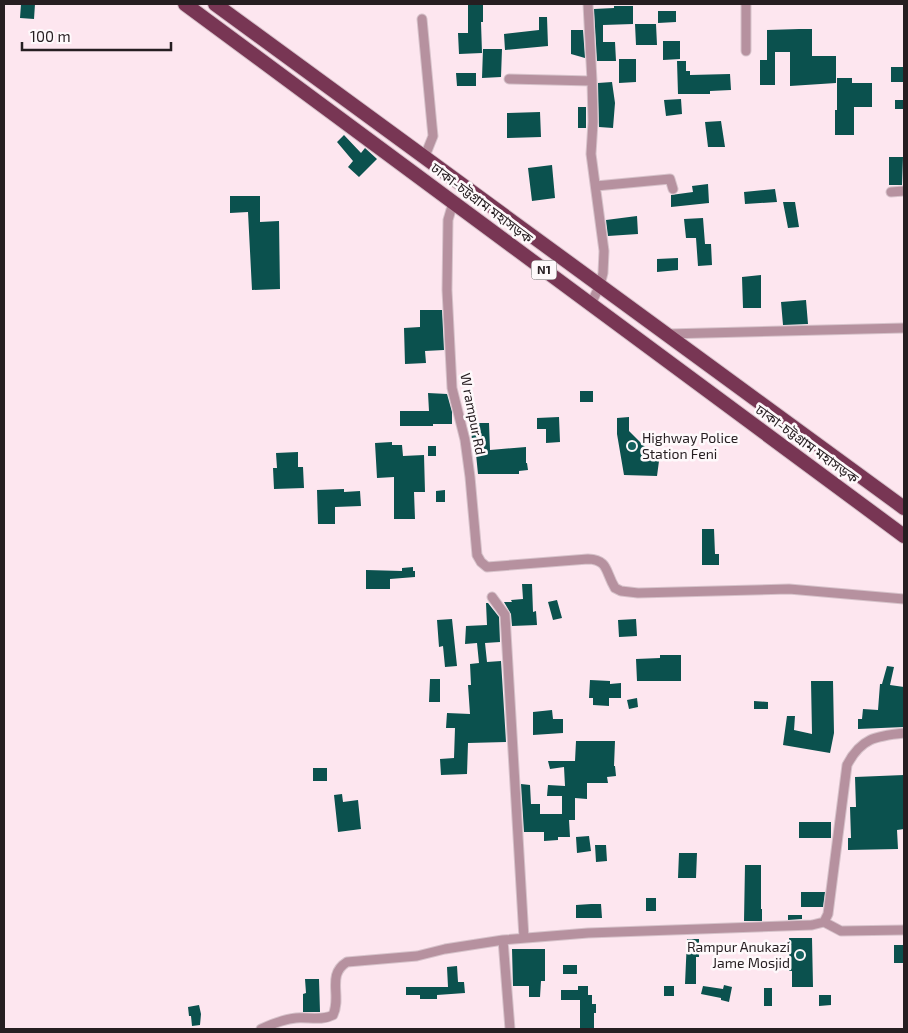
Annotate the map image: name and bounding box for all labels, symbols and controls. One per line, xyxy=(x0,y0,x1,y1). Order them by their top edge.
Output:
scale bar xyxy=(22,20,171,52)
text: 100 m xyxy=(30,27,71,45)
street label: ঢাকা-চট্টগ্রাম মহাসড়ক xyxy=(427,158,537,247)
road number: N1 xyxy=(532,260,556,280)
street label: W rampur Rd xyxy=(457,372,490,456)
street label: ঢাকা-চট্টগ্রাম মহাসড়ক xyxy=(752,400,863,487)
place label: Highway Police Station Feni xyxy=(642,429,738,462)
marker: Highway Police Station Feni xyxy=(626,440,638,452)
place label: Rampur Anukazi Jame Mosjid xyxy=(687,938,790,971)
marker: Rampur Anukazi Jame Mosjid xyxy=(794,949,806,961)

